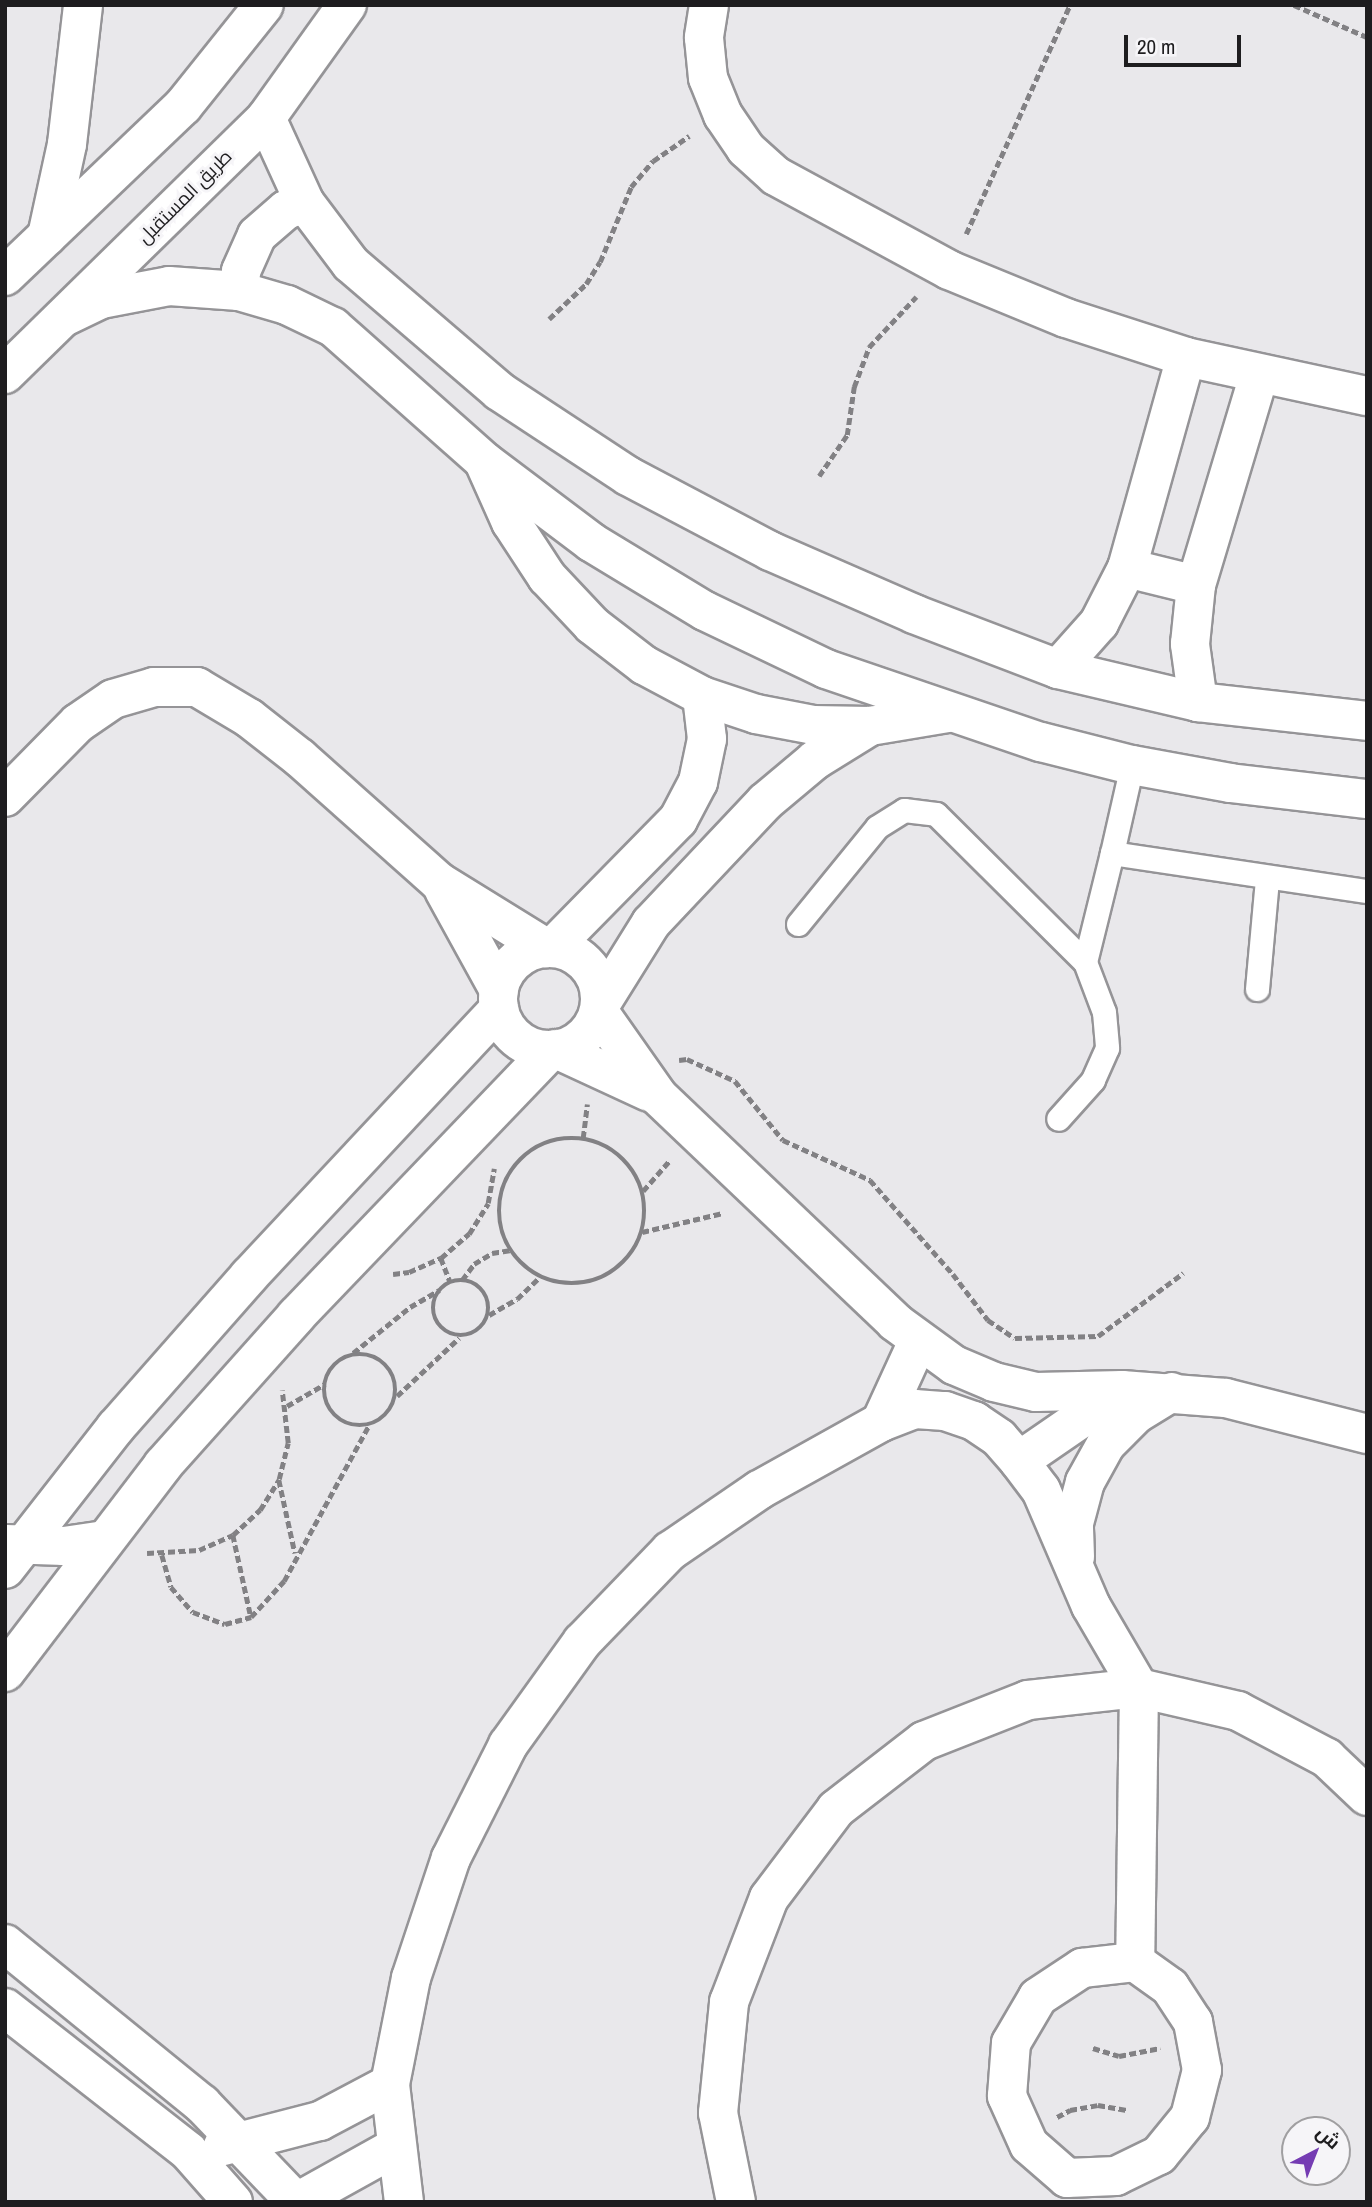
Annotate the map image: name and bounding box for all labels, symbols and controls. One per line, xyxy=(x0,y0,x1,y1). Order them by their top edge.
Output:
scale bar xyxy=(1127,21,1244,65)
text: 20 m xyxy=(1137,32,1175,61)
street label: طريق المستقبل xyxy=(133,145,237,249)
north arrow xyxy=(1281,2116,1351,2186)
text: ش xyxy=(1311,2119,1346,2155)

